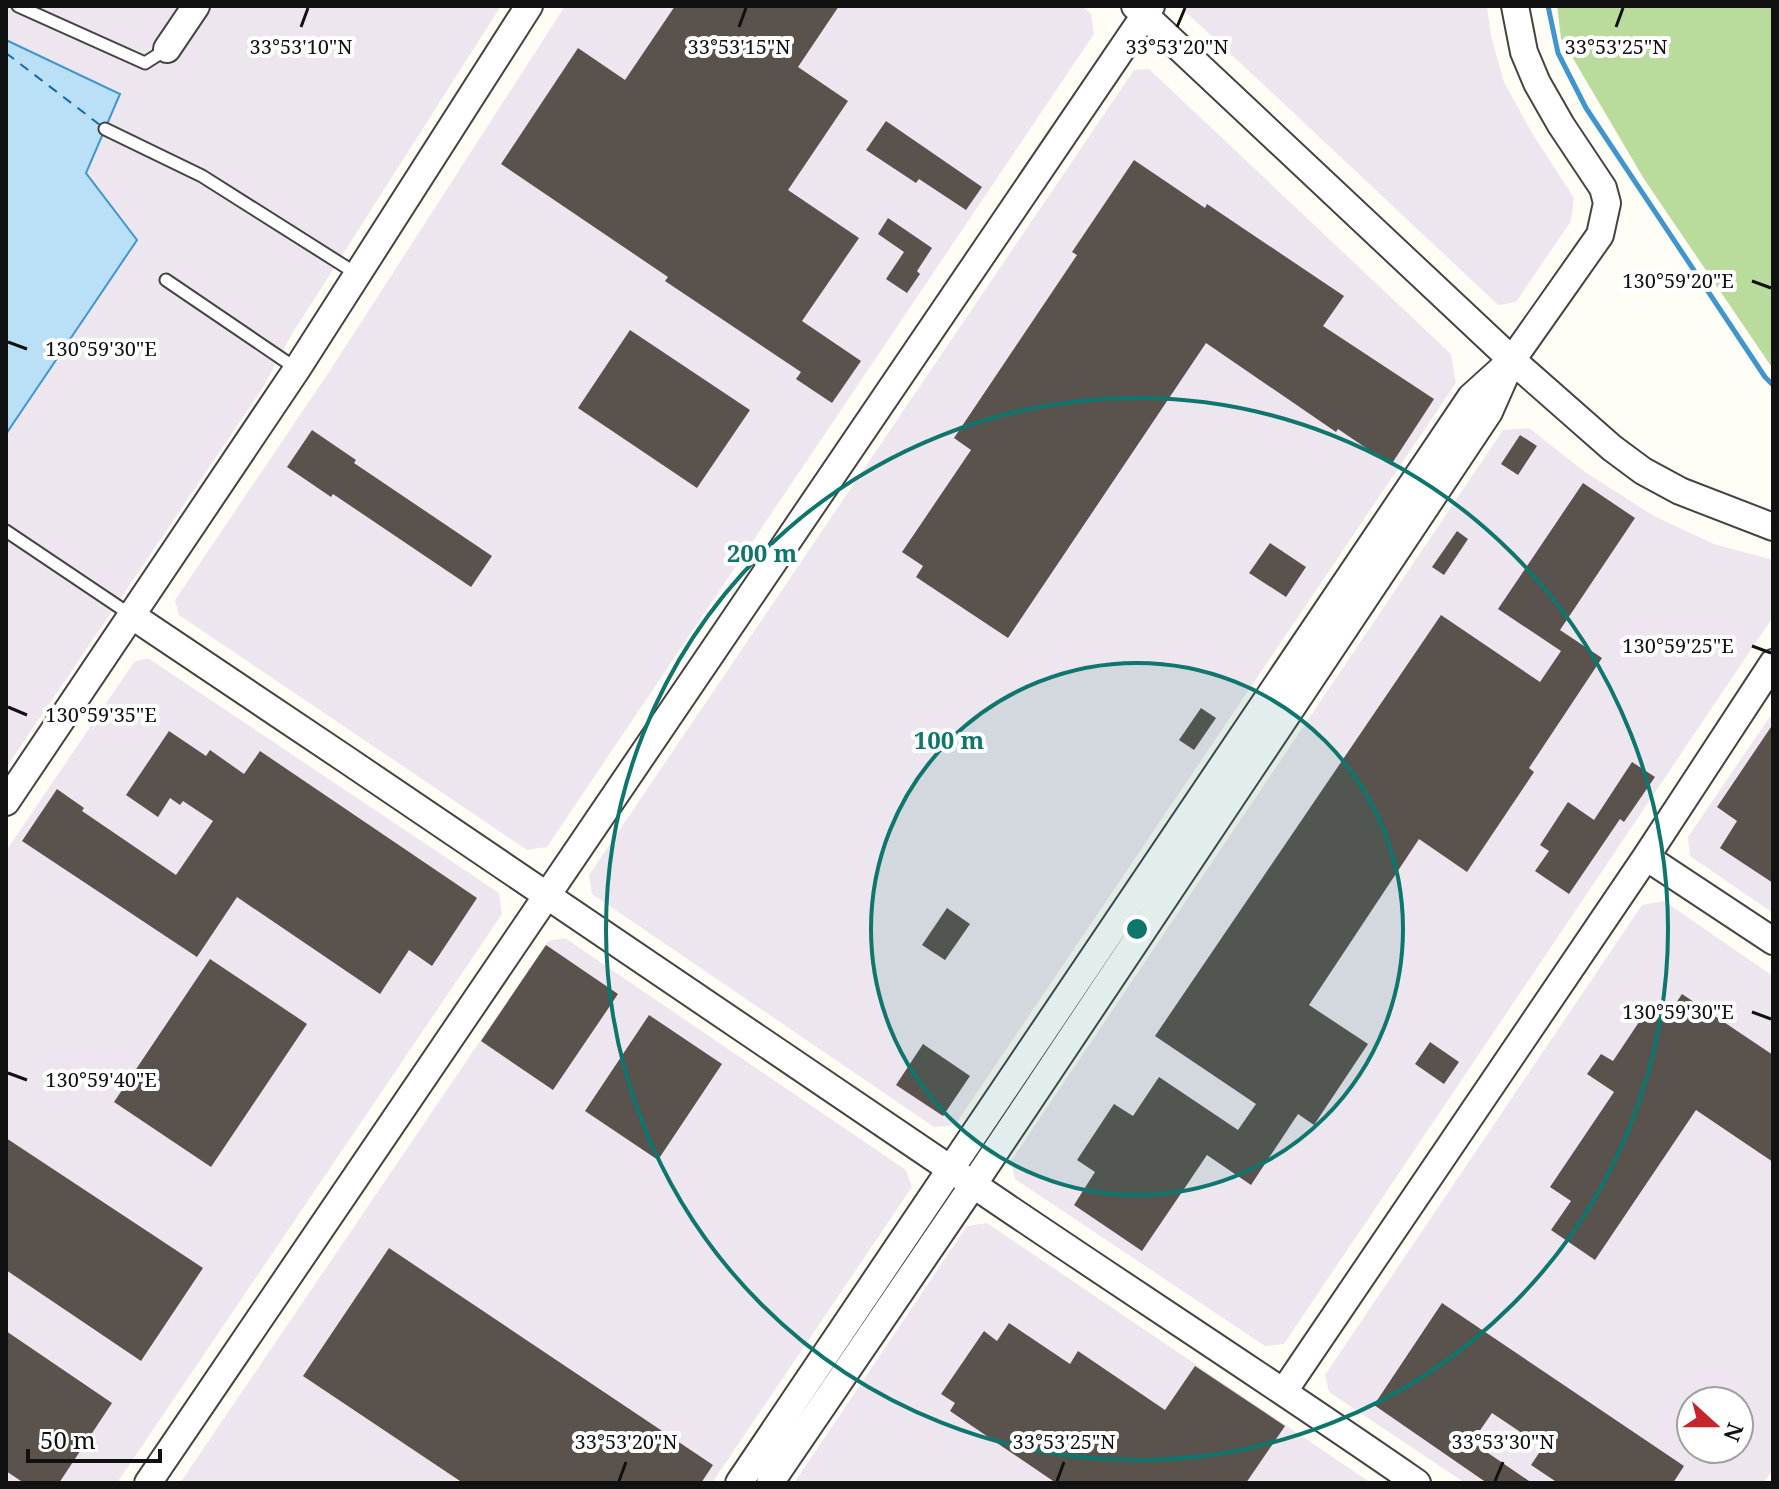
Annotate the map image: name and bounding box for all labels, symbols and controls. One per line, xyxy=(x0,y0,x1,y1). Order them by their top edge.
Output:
text: 33°53'10"N xyxy=(250,33,352,60)
text: 33°53'15"N xyxy=(688,33,790,60)
text: 33°53'20"N xyxy=(1126,33,1228,60)
text: 33°53'25"N xyxy=(1565,33,1667,60)
text: 130°59'20"E xyxy=(1622,267,1734,294)
text: 130°59'30"E xyxy=(45,335,157,362)
text: 200 m xyxy=(727,536,798,569)
text: 130°59'25"E xyxy=(1622,632,1734,659)
text: 130°59'35"E xyxy=(45,701,157,728)
text: 100 m xyxy=(914,723,985,756)
centre of rings xyxy=(1123,915,1151,943)
text: 130°59'30"E xyxy=(1622,998,1734,1025)
text: 130°59'40"E xyxy=(45,1066,157,1093)
north arrow xyxy=(1675,1385,1755,1465)
scale bar xyxy=(28,1413,160,1463)
text: N xyxy=(1717,1419,1752,1446)
text: 50 m xyxy=(40,1423,96,1456)
text: 33°53'20"N xyxy=(575,1428,677,1455)
text: 33°53'25"N xyxy=(1013,1428,1115,1455)
text: 33°53'30"N xyxy=(1452,1428,1554,1455)

